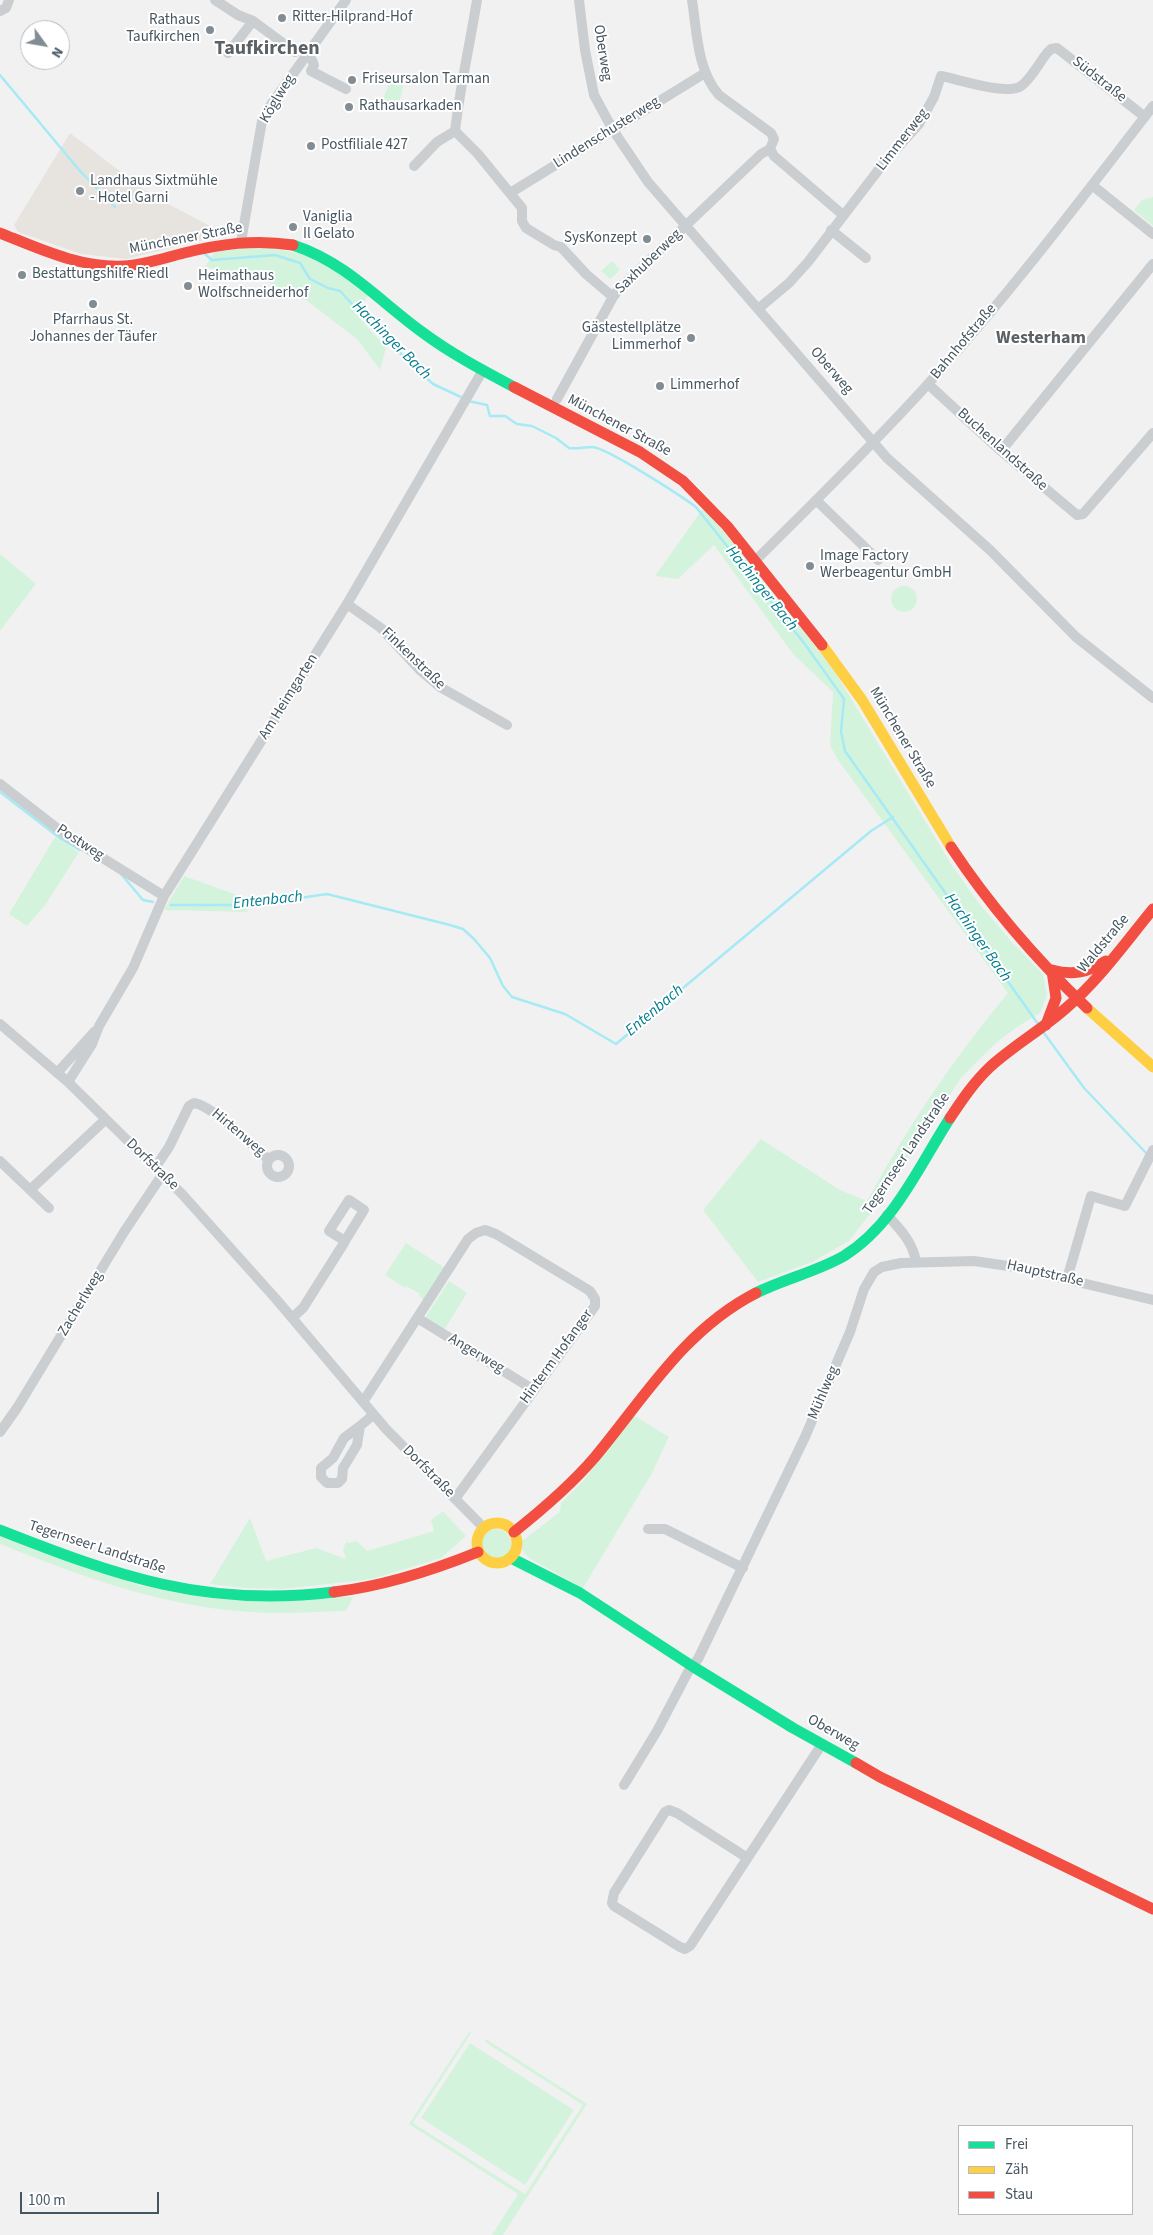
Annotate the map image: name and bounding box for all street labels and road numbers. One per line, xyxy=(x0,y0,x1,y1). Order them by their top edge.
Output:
street label: Oberweg xyxy=(589,24,615,82)
street label: Südstraße xyxy=(1068,53,1130,107)
street label: Köglweg xyxy=(256,71,300,127)
street label: Lindenschusterweg xyxy=(551,93,663,173)
street label: Limmerweg xyxy=(873,105,933,175)
street label: Münchener Straße xyxy=(128,219,244,259)
street label: Saxhuberweg xyxy=(612,226,686,298)
street label: Bahnhofstraße xyxy=(927,301,1001,383)
street label: Oberweg xyxy=(806,344,856,398)
street label: Münchener Straße xyxy=(564,391,674,461)
street label: Buchenlandstraße xyxy=(953,405,1051,495)
street label: Finkenstraße xyxy=(377,624,449,694)
street label: Am Heimgarten xyxy=(256,651,322,743)
street label: Münchener Straße xyxy=(865,684,939,792)
street label: Postweg xyxy=(53,821,107,865)
street label: Waldstraße xyxy=(1074,911,1134,977)
street label: Tegernseer Landstraße xyxy=(860,1090,954,1218)
street label: Hirtenweg xyxy=(207,1105,269,1161)
street label: Dorfstraße xyxy=(122,1135,182,1195)
street label: Hauptstraße xyxy=(1005,1256,1085,1292)
street label: Zacherlweg xyxy=(55,1268,107,1340)
street label: Hinterm Hofanger xyxy=(517,1306,597,1408)
street label: Angerweg xyxy=(445,1330,507,1378)
street label: Mühlweg xyxy=(805,1363,843,1423)
street label: Dorfstraße xyxy=(398,1442,458,1502)
street label: Tegernseer Landstraße xyxy=(26,1517,168,1579)
street label: Oberweg xyxy=(804,1711,862,1755)

